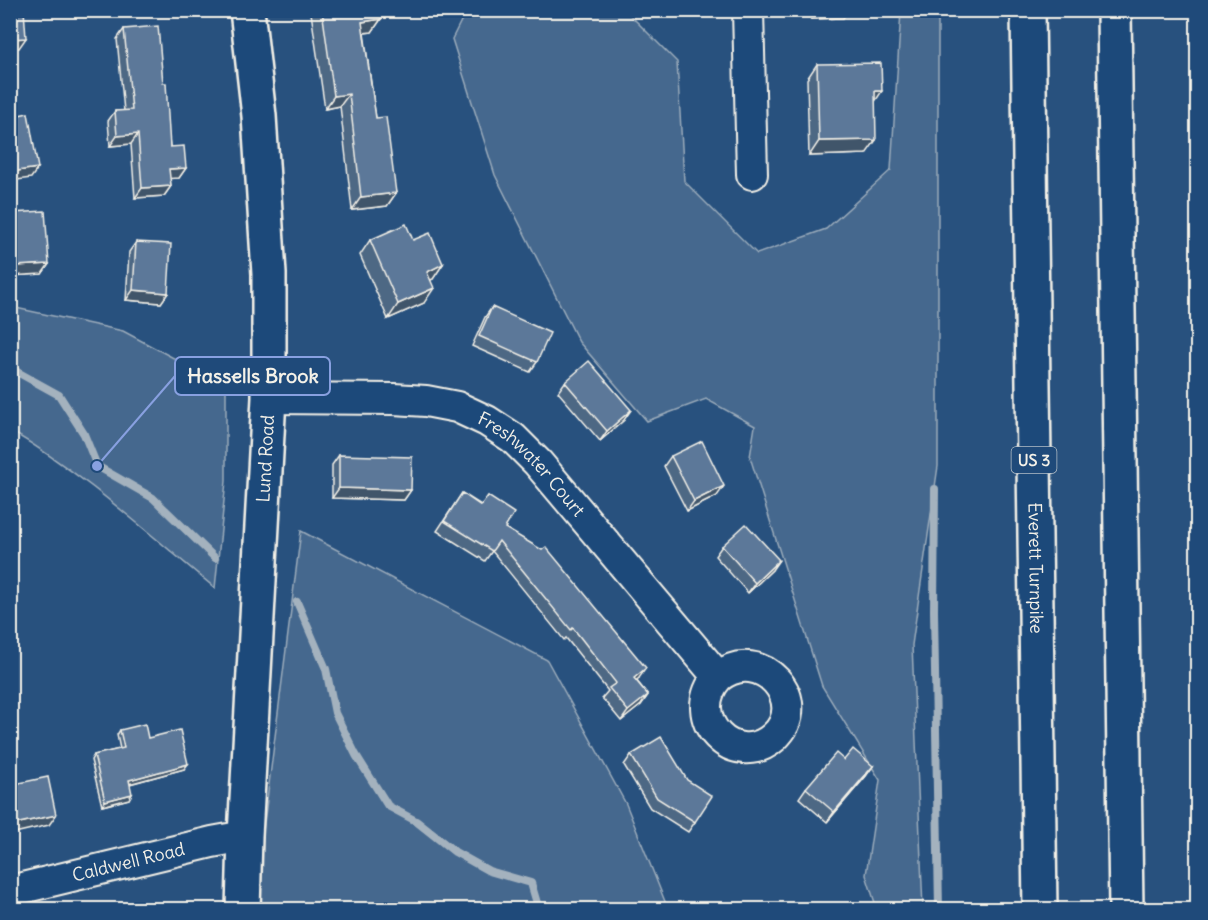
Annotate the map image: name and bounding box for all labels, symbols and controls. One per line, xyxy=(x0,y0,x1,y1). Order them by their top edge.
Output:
callout: Hassells Brook xyxy=(175,357,330,395)
text: Hassells Brook xyxy=(187,363,319,388)
street label: Freshwater Court xyxy=(474,406,590,521)
street label: Lund Road xyxy=(251,414,279,503)
road number: US 3 xyxy=(1012,447,1056,473)
street label: Everett Turnpike xyxy=(1024,502,1048,634)
street label: Caldwell Road xyxy=(70,837,187,886)

